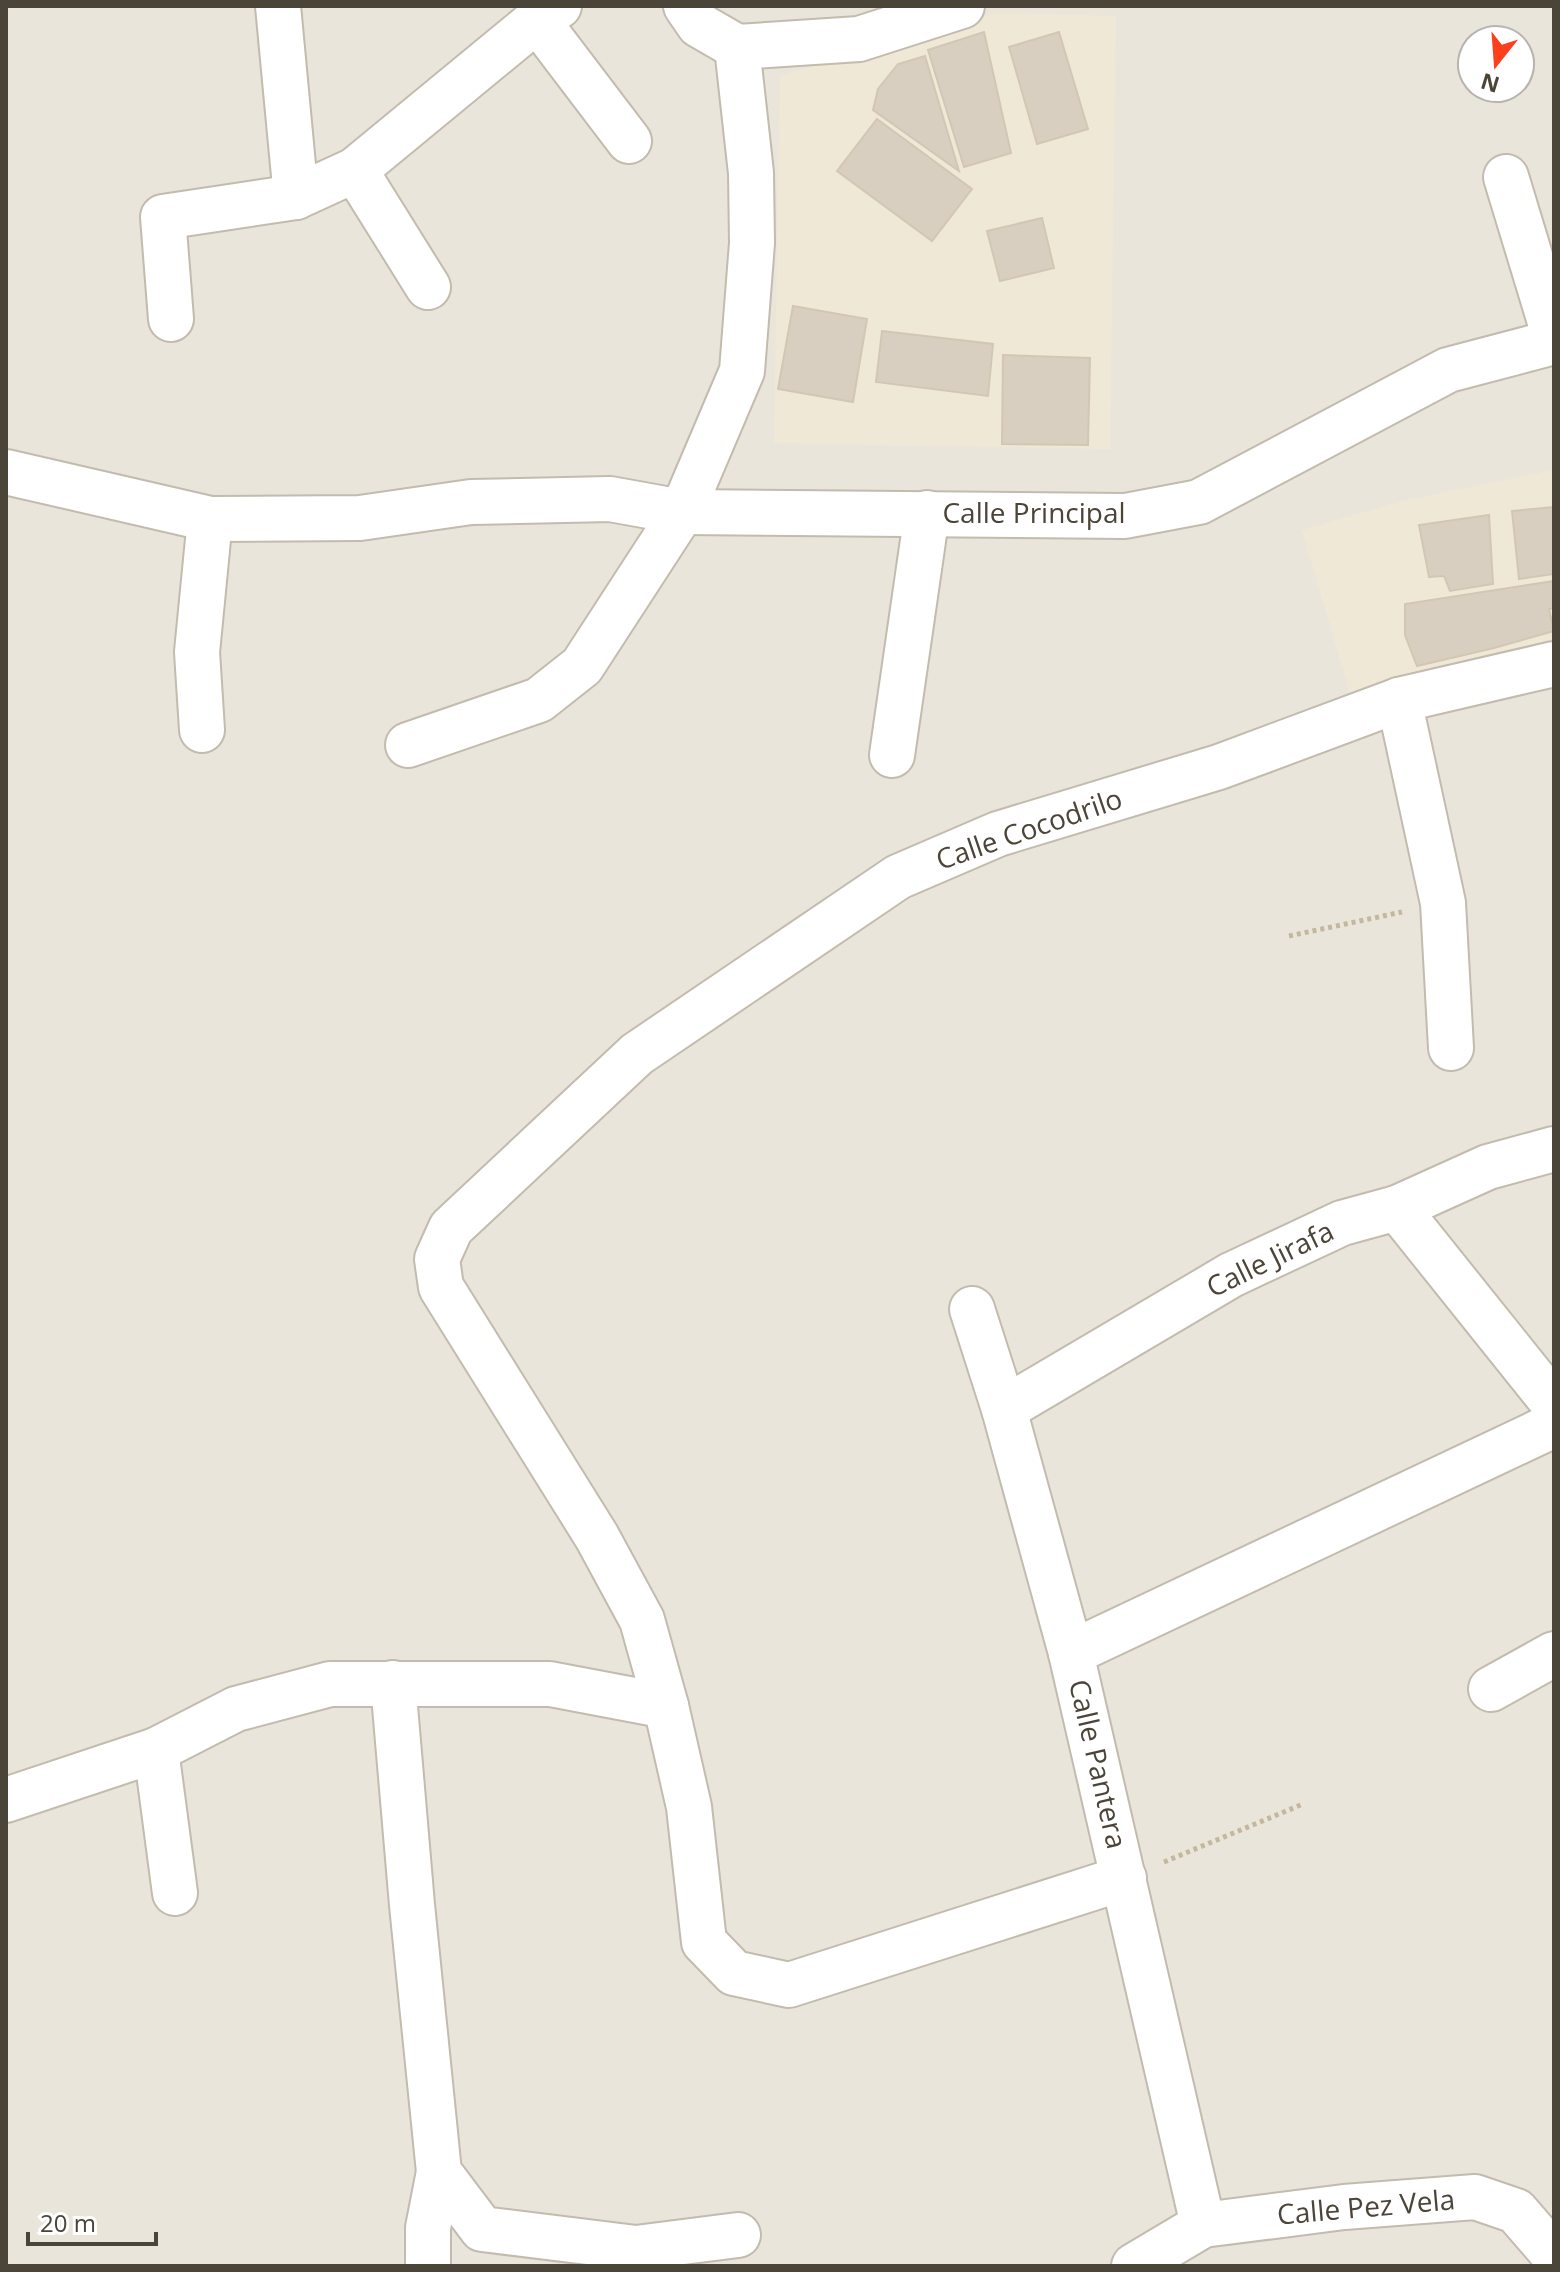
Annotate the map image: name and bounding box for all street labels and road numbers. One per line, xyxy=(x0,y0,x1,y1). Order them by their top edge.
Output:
street label: Calle Principal xyxy=(942,493,1126,531)
street label: Calle Cocodrilo xyxy=(930,778,1127,878)
street label: Calle Jirafa xyxy=(1200,1211,1339,1305)
street label: Calle Pantera xyxy=(1061,1675,1137,1852)
street label: Calle Pez Vela xyxy=(1275,2179,1456,2233)

